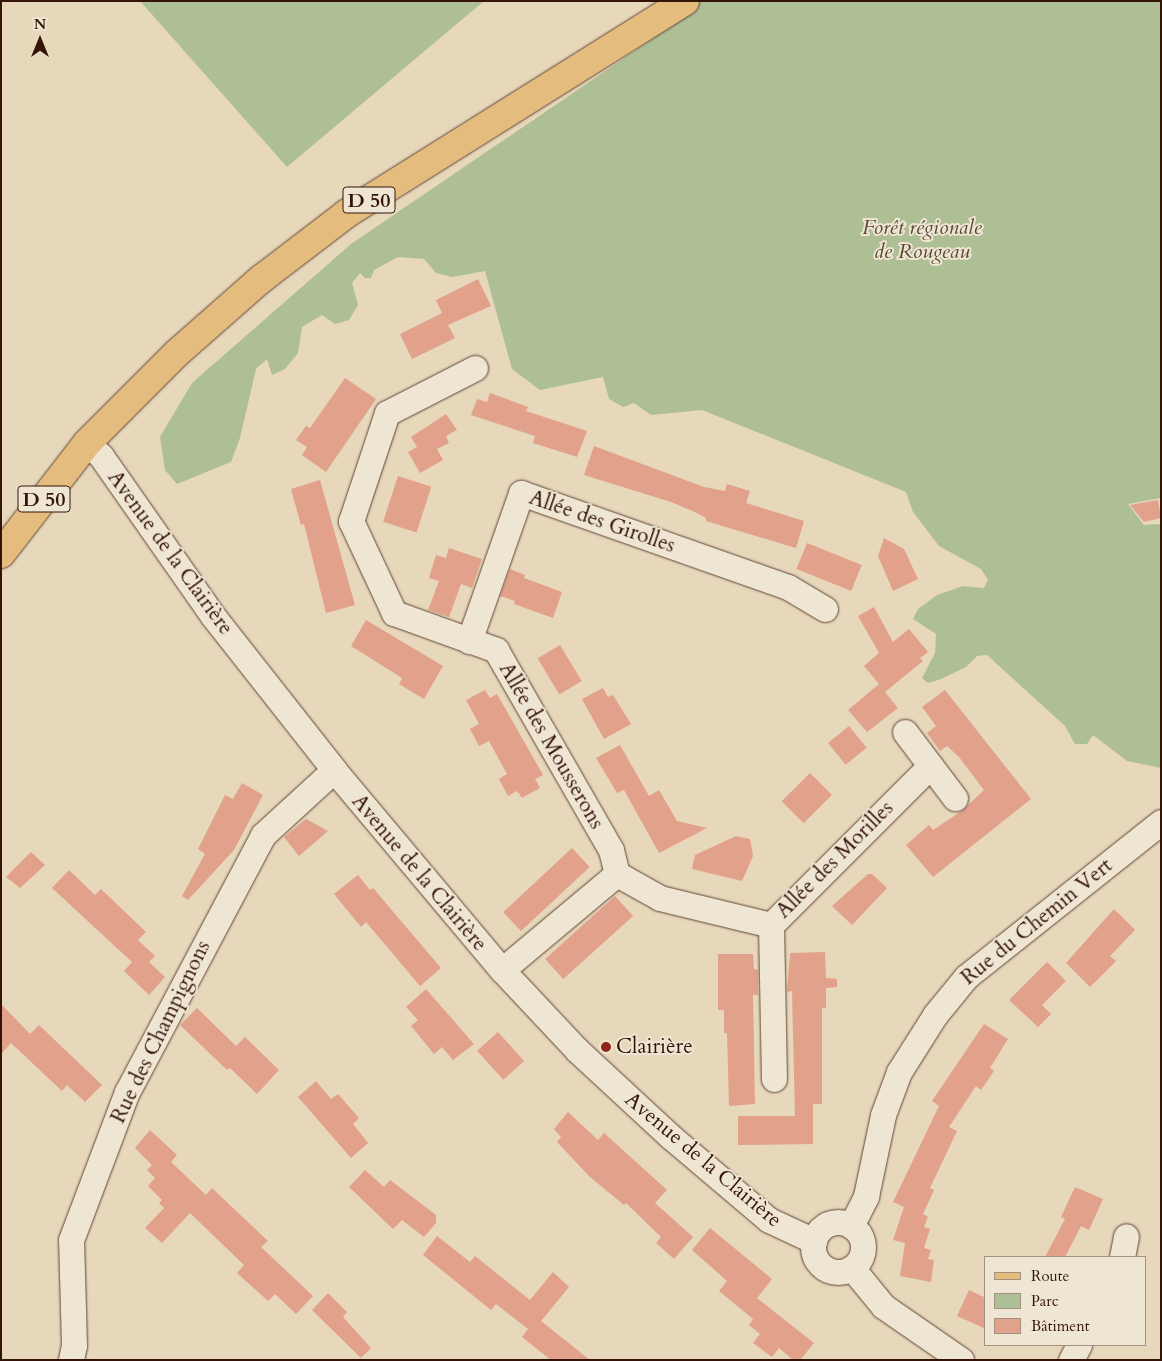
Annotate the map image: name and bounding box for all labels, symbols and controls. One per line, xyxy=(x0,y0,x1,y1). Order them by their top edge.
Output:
north arrow xyxy=(15,15,65,65)
text: N xyxy=(34,15,46,34)
road number: D 50 xyxy=(342,182,396,218)
park label: Forêt régionale de Rougeau xyxy=(862,215,982,265)
street label: Avenue de la Clairière xyxy=(102,466,238,640)
road number: D 50 xyxy=(17,482,72,516)
street label: Allée des Girolles xyxy=(526,485,678,559)
street label: Allée des Mousserons xyxy=(493,658,609,834)
street label: Avenue de la Clairière xyxy=(346,790,492,956)
street label: Allée des Morilles xyxy=(771,796,899,924)
street label: Rue du Chemin Vert xyxy=(956,853,1118,991)
street label: Rue des Champignons xyxy=(106,937,216,1127)
place label: Clairière xyxy=(616,1034,693,1060)
marker: Clairière xyxy=(600,1041,612,1053)
street label: Avenue de la Clairière xyxy=(620,1087,786,1233)
legend xyxy=(984,1256,1147,1346)
text: Route xyxy=(1031,1266,1069,1286)
text: Parc xyxy=(1031,1291,1059,1311)
text: Bâtiment xyxy=(1031,1316,1089,1336)

